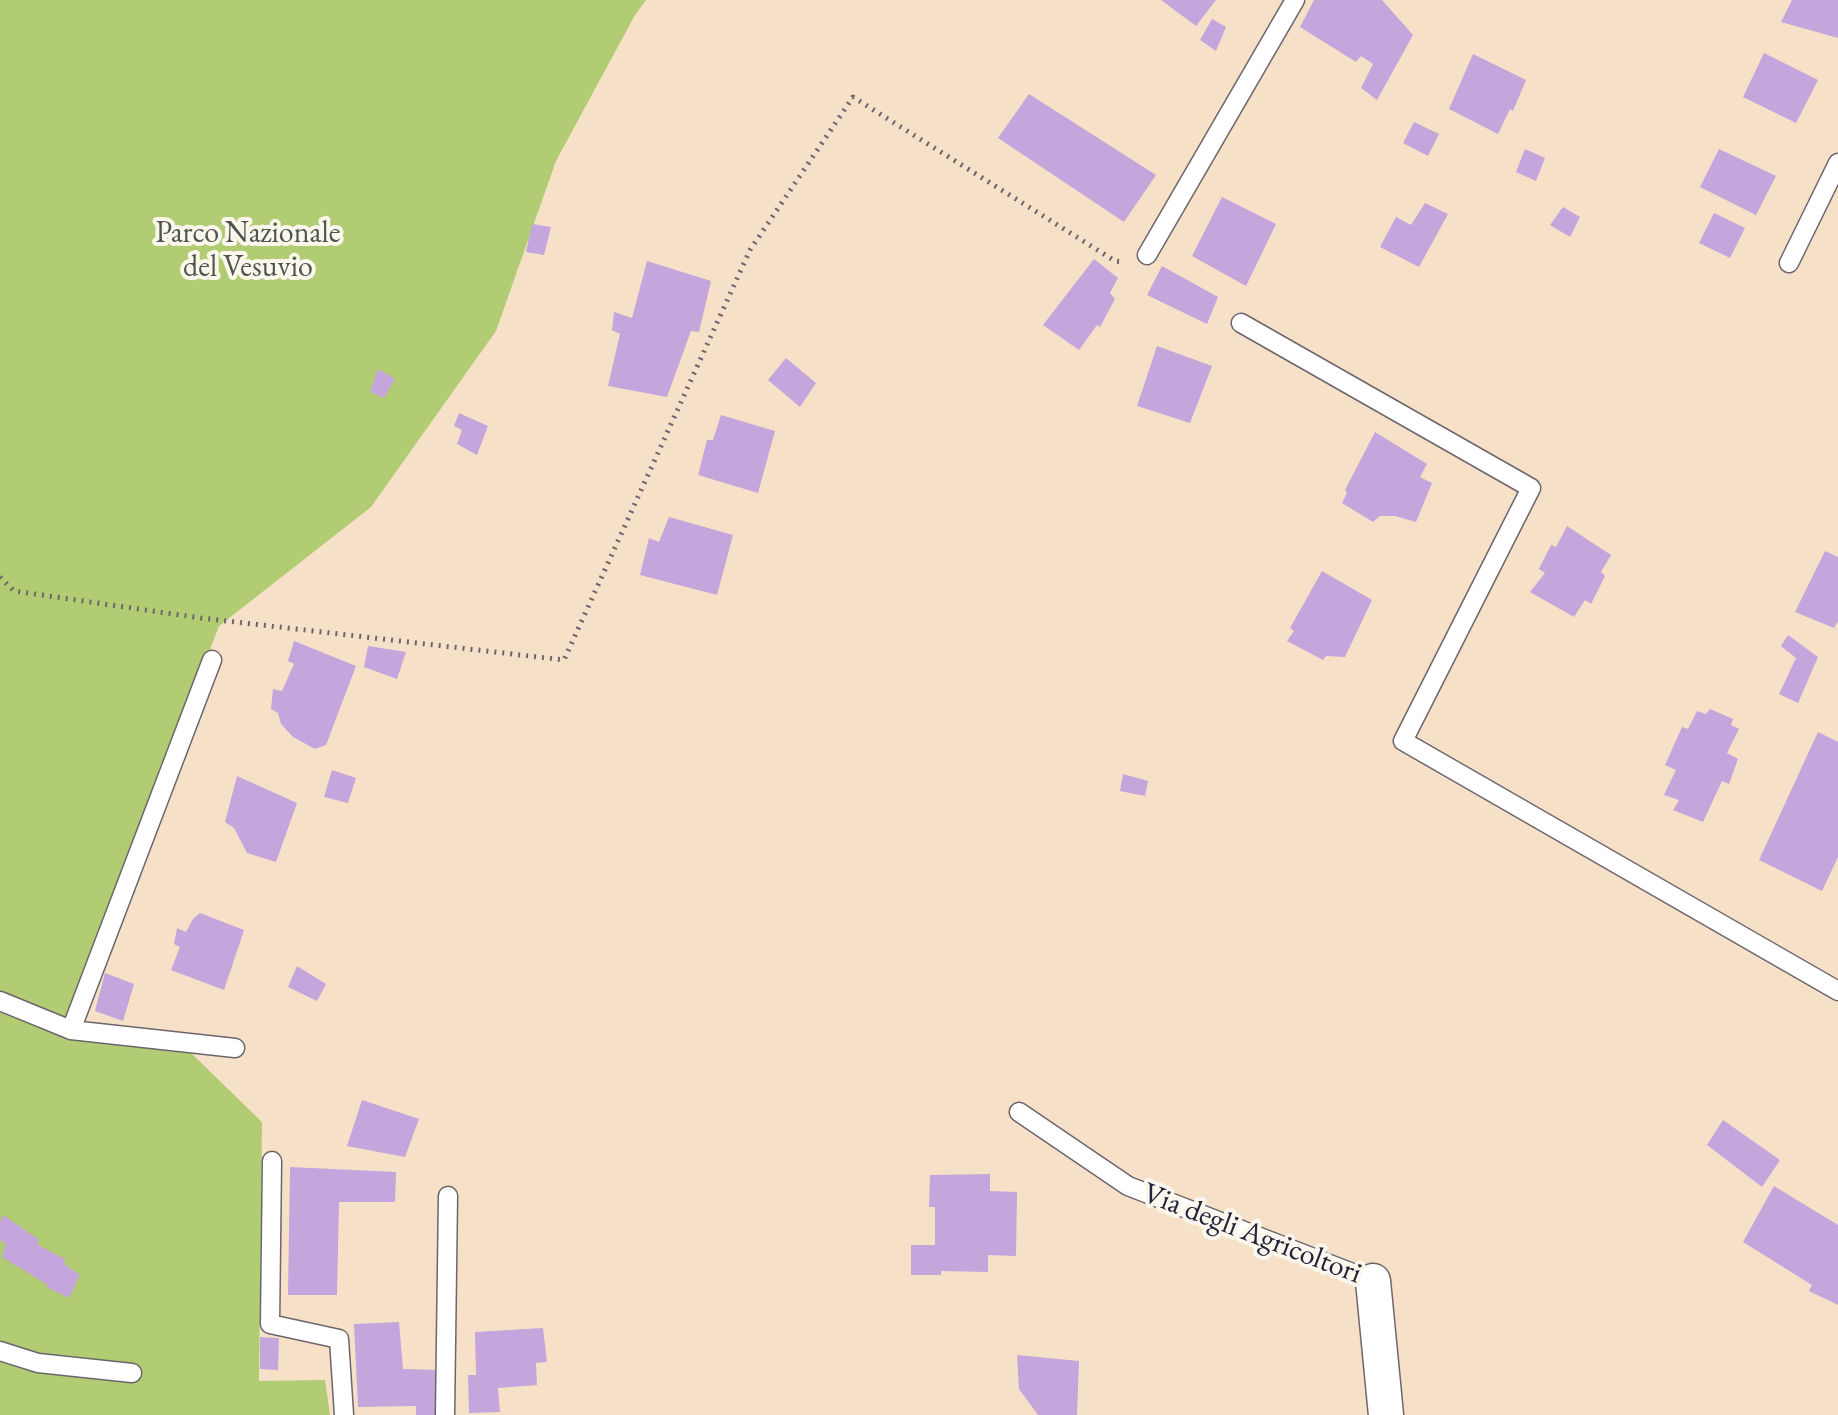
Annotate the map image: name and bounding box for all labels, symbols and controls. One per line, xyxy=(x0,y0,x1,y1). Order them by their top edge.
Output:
park label: Parco Nazionale del Vesuvio xyxy=(156,216,340,286)
street label: Via degli Agricoltori xyxy=(1138,1176,1366,1292)

